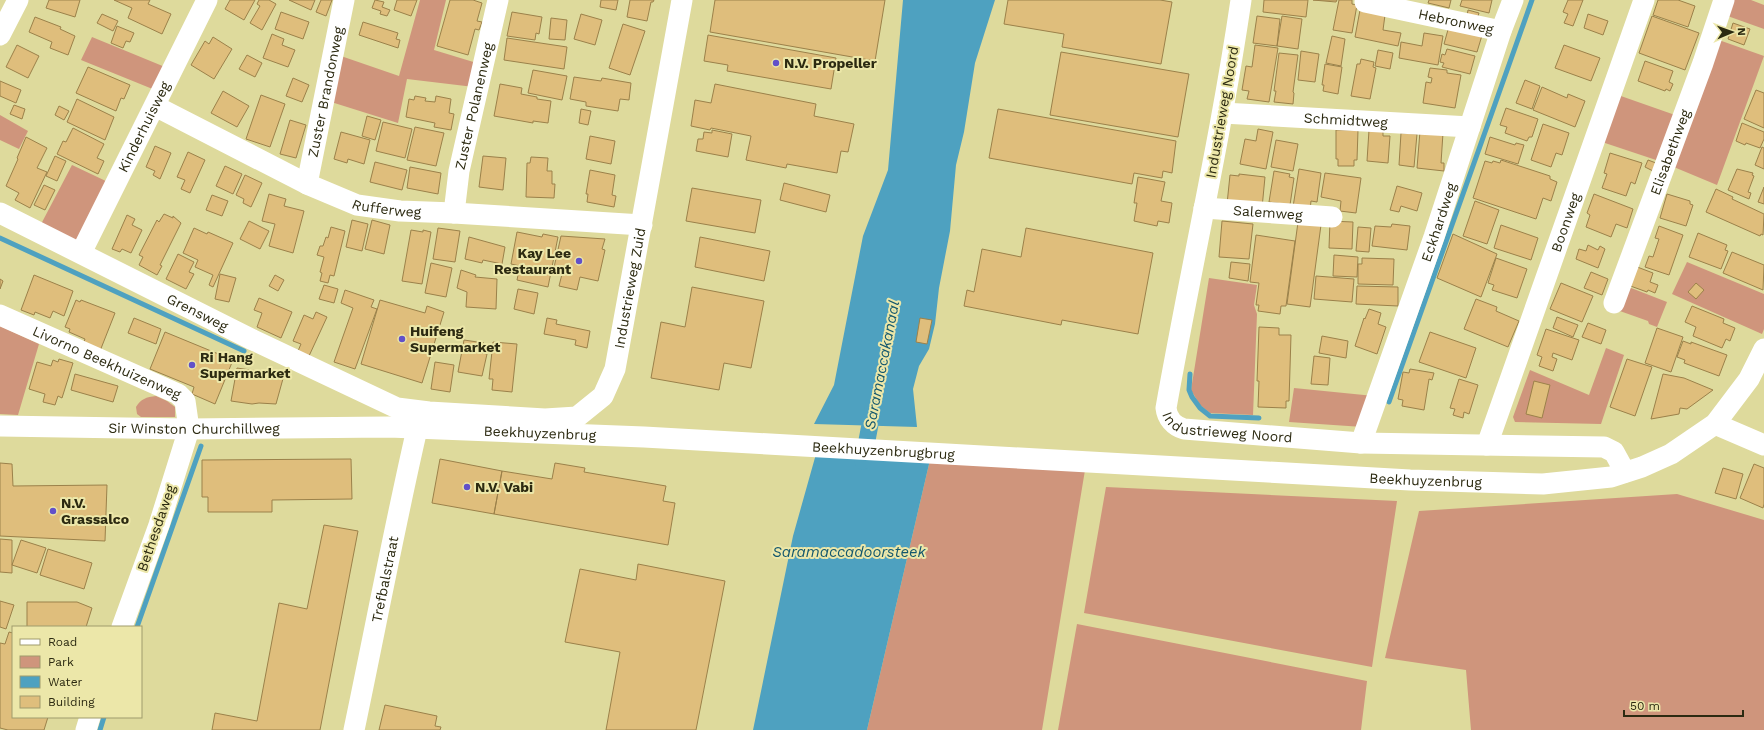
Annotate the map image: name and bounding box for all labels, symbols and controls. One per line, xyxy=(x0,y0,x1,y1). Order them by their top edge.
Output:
street label: Hebronweg xyxy=(1417,6,1496,37)
north arrow xyxy=(1712,12,1752,52)
street label: Zuster Brandonweg xyxy=(305,25,347,159)
text: N xyxy=(1735,27,1748,36)
street label: Zuster Polanenweg xyxy=(452,40,496,171)
street label: Industrieweg Noord xyxy=(1203,45,1241,179)
place label: N.V. Propeller xyxy=(784,55,877,71)
marker: N.V. Propeller xyxy=(771,58,781,68)
street label: Kinderhuisweg xyxy=(115,78,173,175)
street label: Elisabethweg xyxy=(1647,106,1693,197)
street label: Schmidtweg xyxy=(1303,110,1389,130)
street label: Eckhardweg xyxy=(1418,180,1459,264)
street label: Boonweg xyxy=(1548,190,1583,254)
street label: Rufferweg xyxy=(349,196,422,220)
street label: Salemweg xyxy=(1233,202,1304,223)
street label: Industrieweg Zuid xyxy=(611,227,648,350)
place label: Kay Lee Restaurant xyxy=(494,245,571,277)
marker: Kay Lee Restaurant xyxy=(574,256,584,266)
street label: Grensweg xyxy=(164,290,231,334)
water label: Saramaccakanaal xyxy=(861,299,903,431)
street label: Livorno Beekhuizenweg xyxy=(30,323,184,403)
place label: Huifeng Supermarket xyxy=(410,323,500,355)
marker: Huifeng Supermarket xyxy=(397,334,407,344)
place label: Ri Hang Supermarket xyxy=(200,349,290,381)
marker: Ri Hang Supermarket xyxy=(187,360,197,370)
street label: Industrieweg Noord xyxy=(1159,409,1293,446)
street label: Sir Winston Churchillweg xyxy=(108,420,280,437)
street label: Beekhuyzenbrug xyxy=(483,423,597,443)
street label: Beekhuyzenbrugbrug xyxy=(811,438,956,462)
street label: Beekhuyzenbrug xyxy=(1369,470,1483,490)
place label: N.V. Vabi xyxy=(475,479,533,495)
street label: Bethesdaweg xyxy=(134,482,178,573)
marker: N.V. Vabi xyxy=(462,482,472,492)
place label: N.V. Grassalco xyxy=(61,495,129,527)
marker: N.V. Grassalco xyxy=(48,506,58,516)
street label: Trefbalstraat xyxy=(368,534,402,624)
water label: Saramaccadoorsteek xyxy=(772,543,927,561)
legend xyxy=(12,626,142,718)
text: Road xyxy=(48,635,77,649)
text: Park xyxy=(48,655,74,669)
text: Water xyxy=(48,675,83,689)
scale bar xyxy=(1624,692,1743,718)
text: Building xyxy=(48,695,95,709)
text: 50 m xyxy=(1630,699,1660,713)

